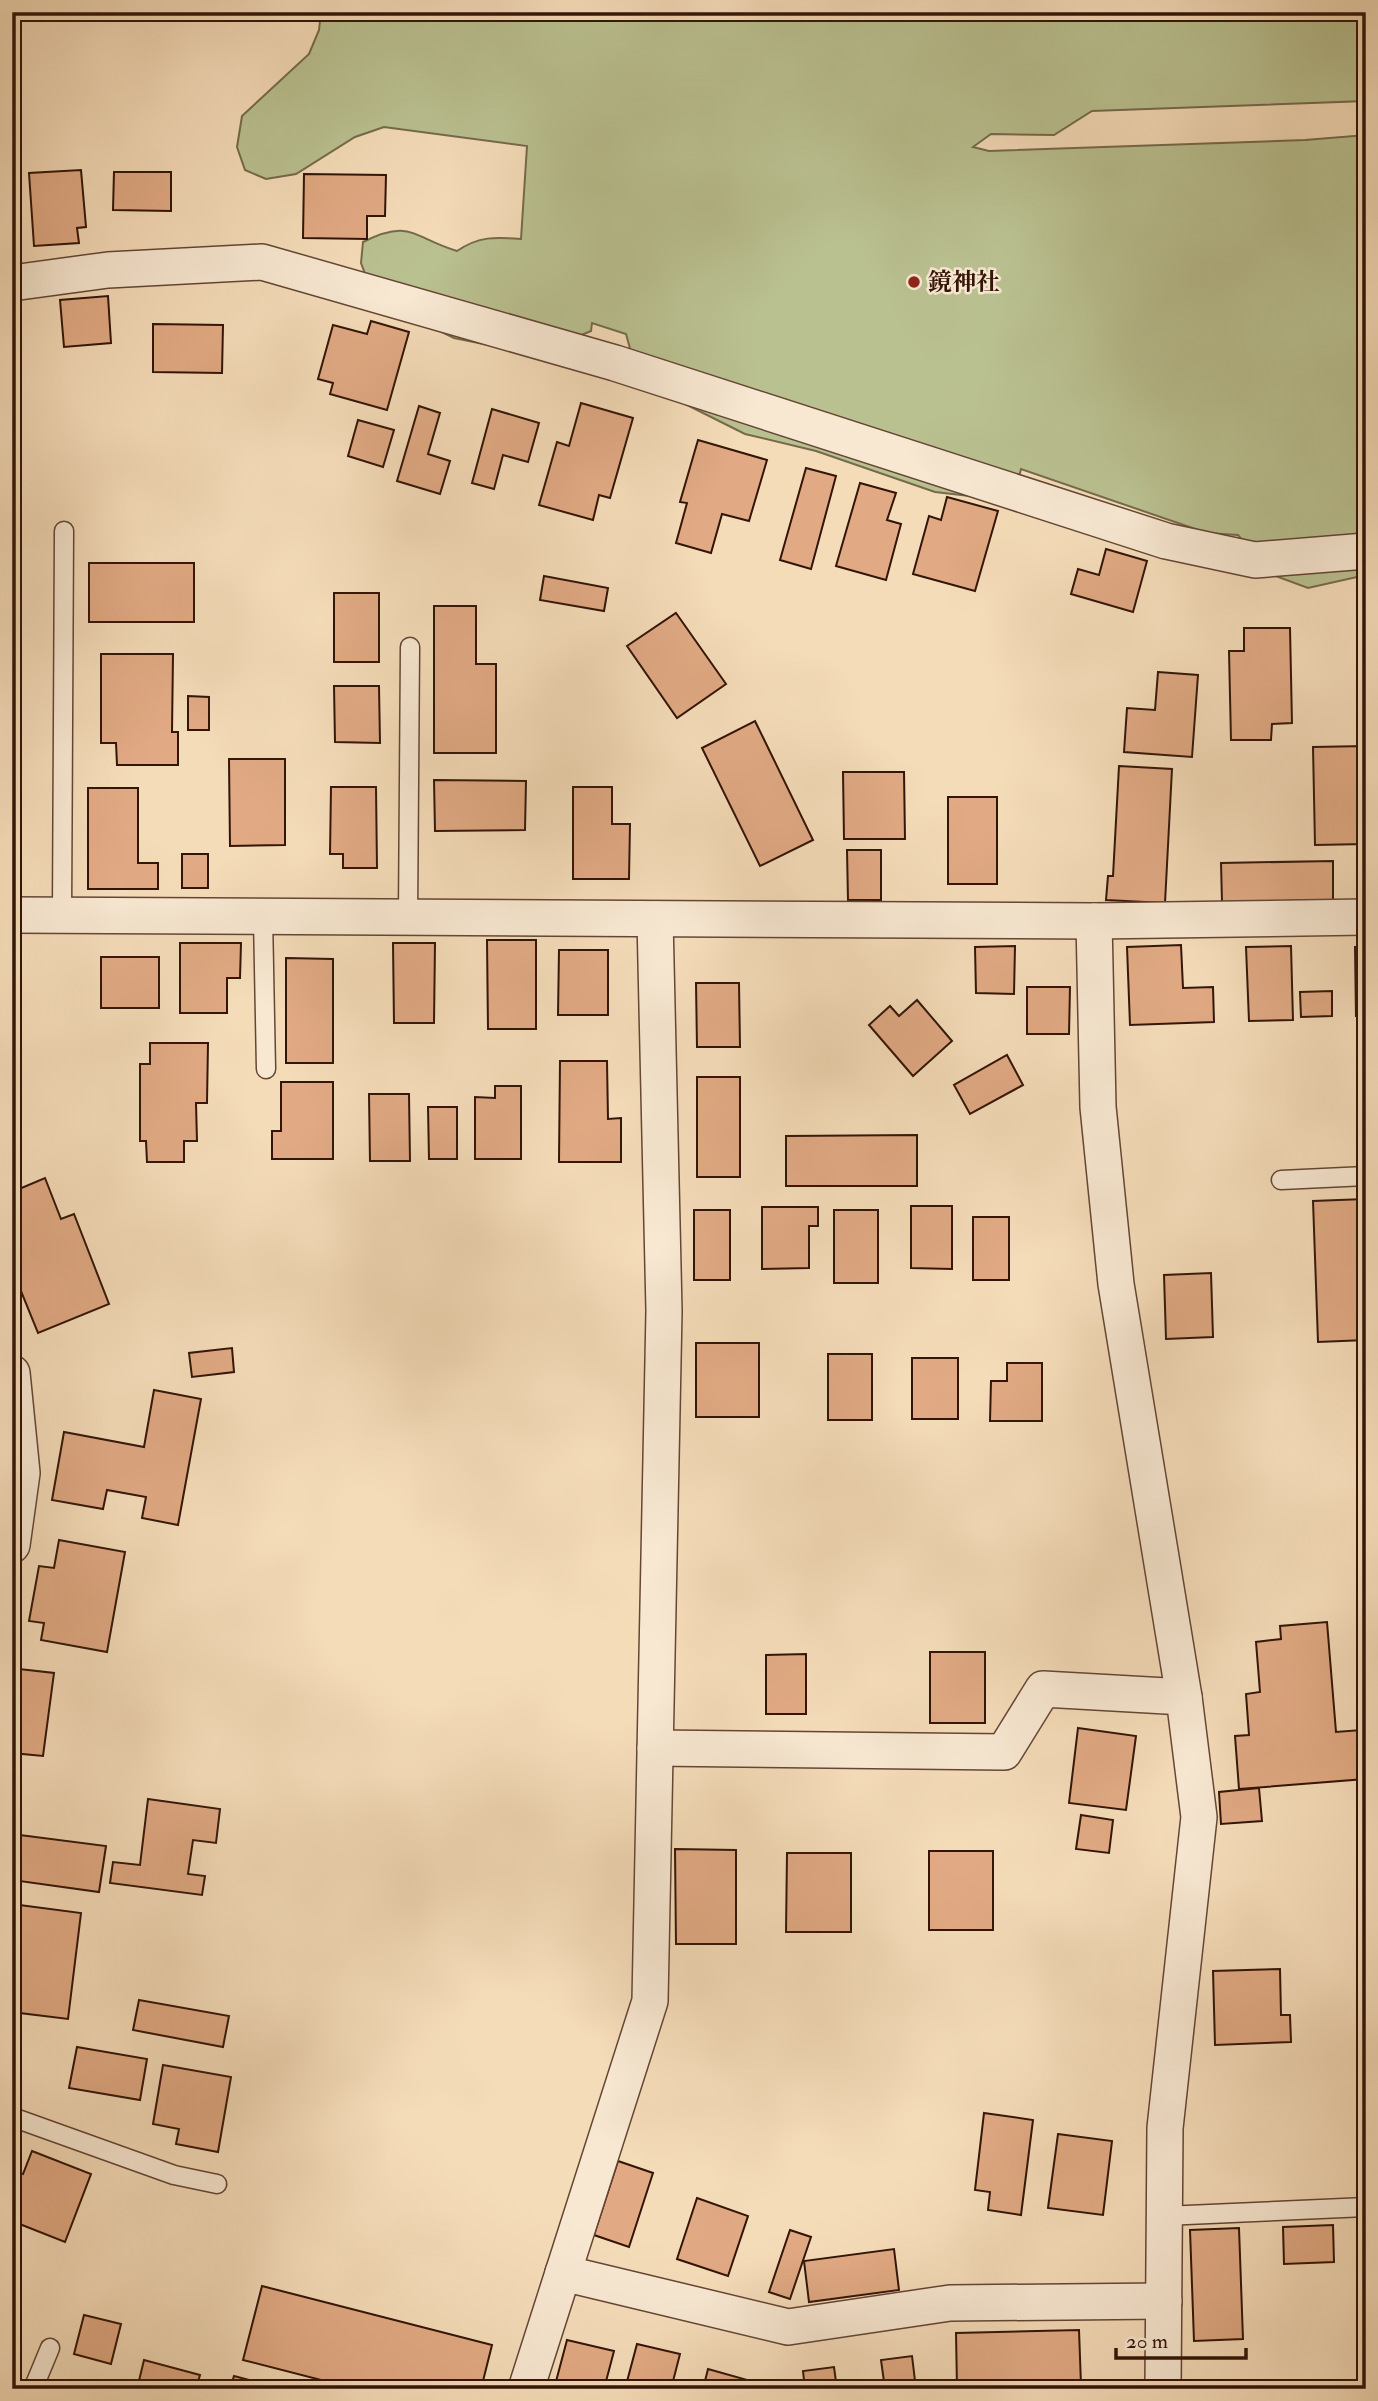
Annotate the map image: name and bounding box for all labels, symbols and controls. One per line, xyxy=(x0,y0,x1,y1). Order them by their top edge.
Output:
place label: 鏡神社 xyxy=(928,267,1000,298)
marker: 鏡神社 xyxy=(906,274,922,290)
scale bar xyxy=(1116,2317,1245,2361)
text: 20 m xyxy=(1126,2328,1168,2355)

